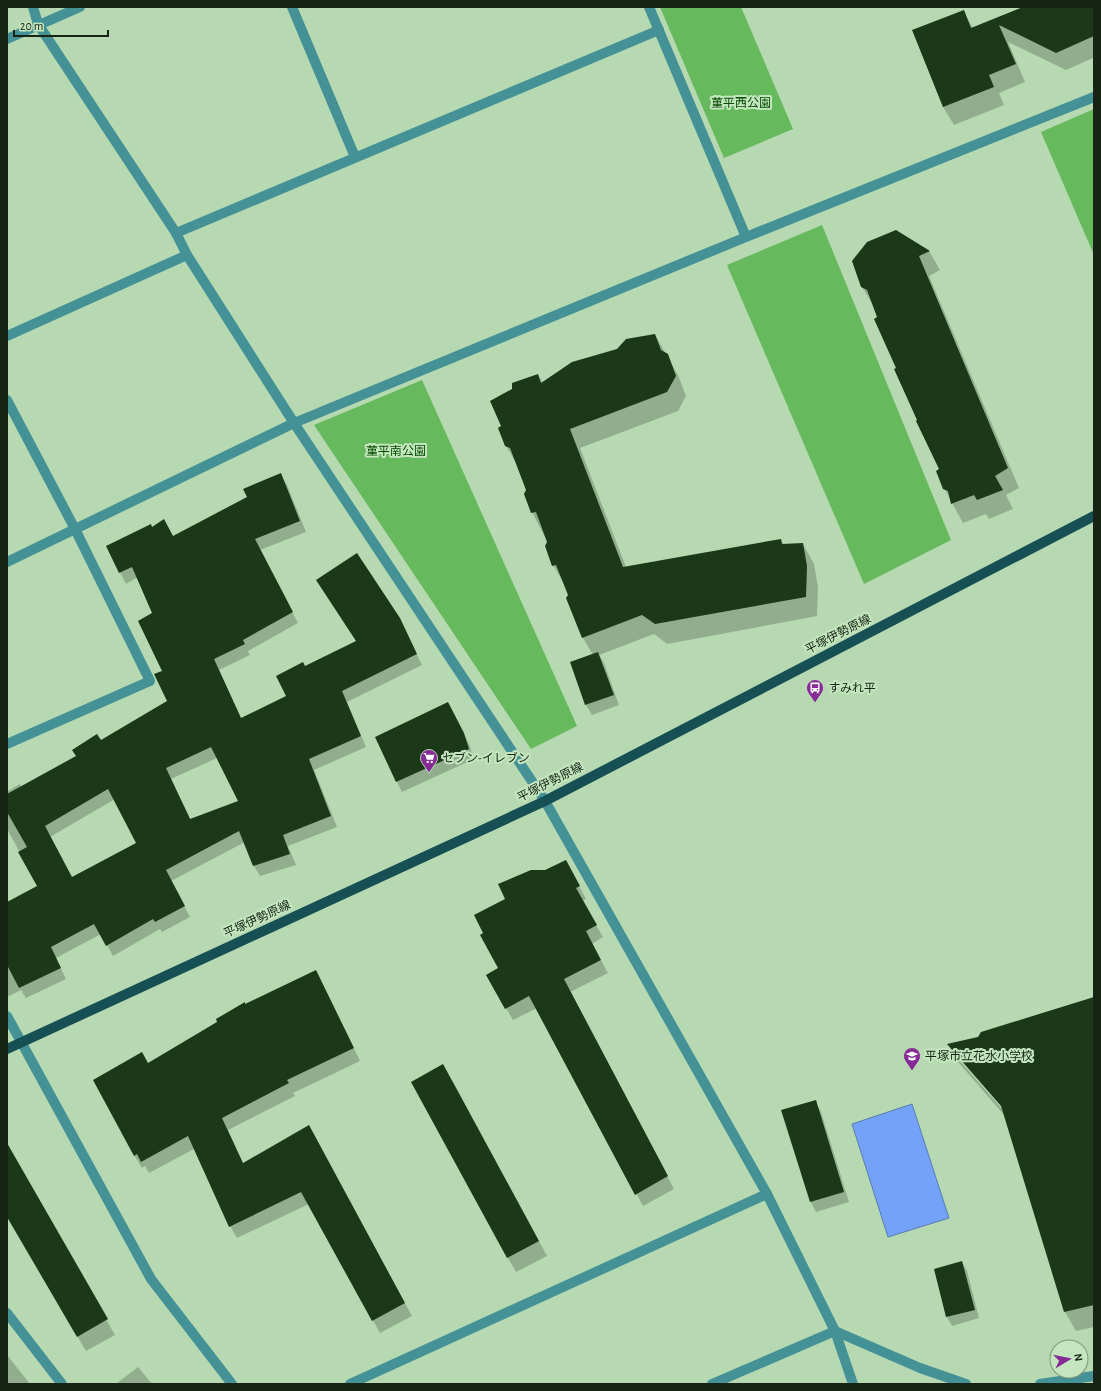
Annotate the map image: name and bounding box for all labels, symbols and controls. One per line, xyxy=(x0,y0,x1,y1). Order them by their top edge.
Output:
scale bar xyxy=(14,12,108,38)
text: 20 m xyxy=(20,20,43,32)
park label: 菫平西公園 xyxy=(711,97,771,109)
park label: 菫平南公園 xyxy=(366,445,426,457)
street label: 平塚伊勢原線 xyxy=(803,611,873,656)
bus stop icon: すみれ平 xyxy=(805,678,825,703)
place label: すみれ平 xyxy=(828,681,876,694)
supermarket icon: セブン-イレブン xyxy=(419,748,439,773)
place label: セブン-イレブン xyxy=(442,751,530,764)
street label: 平塚伊勢原線 xyxy=(515,759,585,804)
street label: 平塚伊勢原線 xyxy=(221,897,292,940)
school or university icon: 平塚市立花水小学校 xyxy=(902,1046,922,1071)
place label: 平塚市立花水小学校 xyxy=(925,1049,1033,1062)
north arrow xyxy=(1049,1339,1089,1379)
text: N xyxy=(1072,1353,1084,1362)

